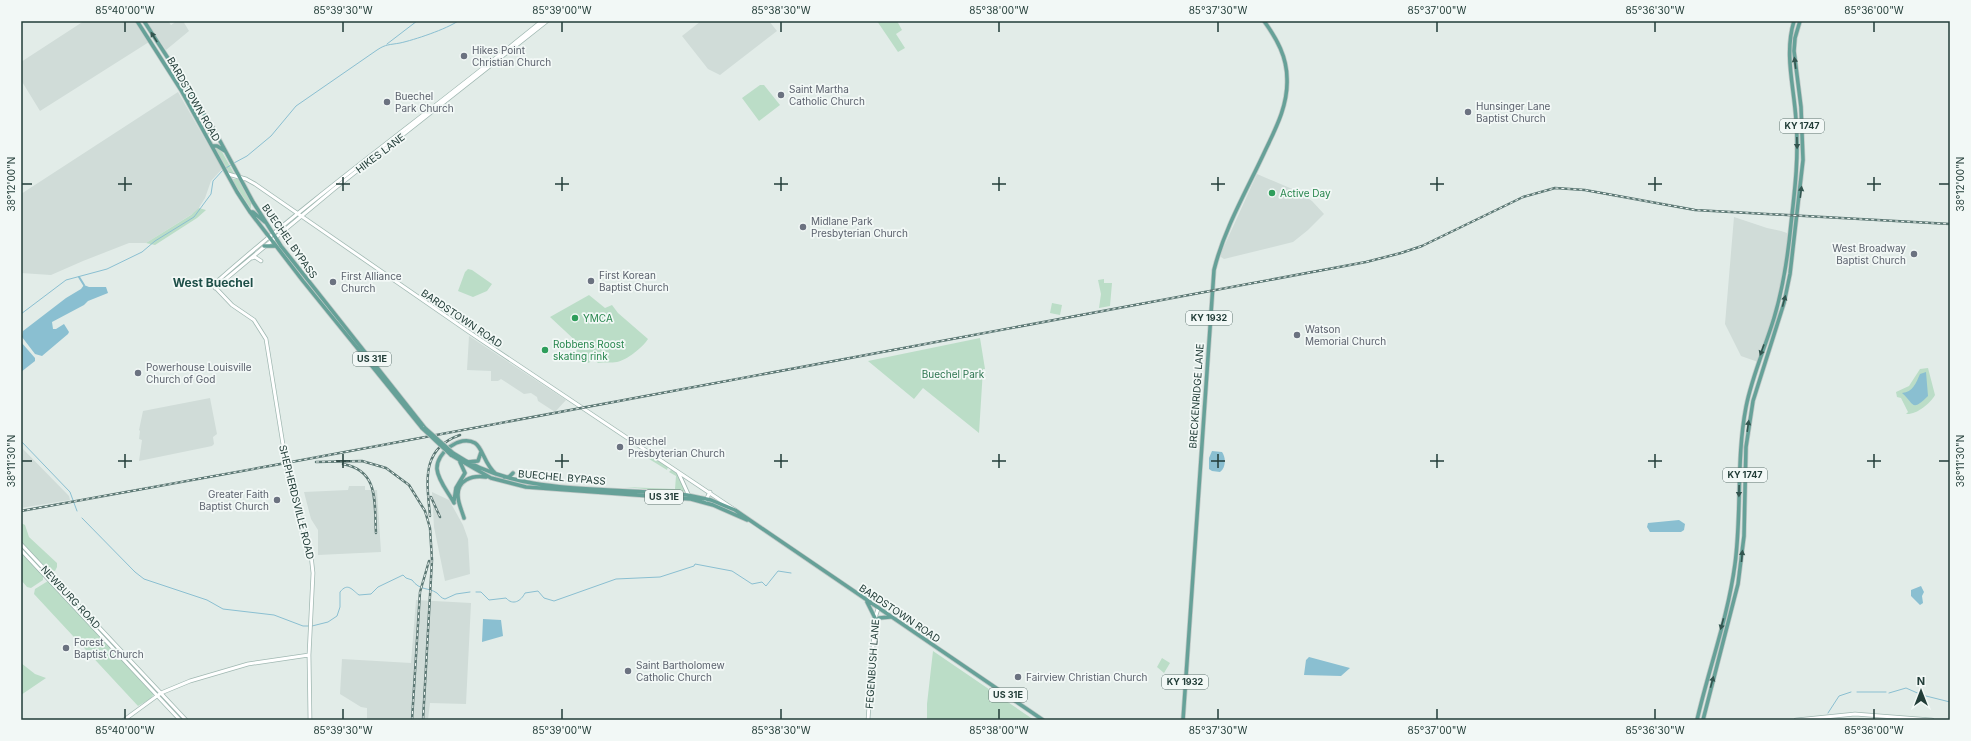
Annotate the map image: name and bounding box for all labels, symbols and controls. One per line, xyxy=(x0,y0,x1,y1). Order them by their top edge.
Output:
text: 85°40'00"W xyxy=(95,4,155,16)
text: 85°39'30"W xyxy=(313,4,373,16)
text: 85°39'00"W xyxy=(532,4,592,16)
text: 85°38'30"W xyxy=(751,4,811,16)
text: 85°38'00"W xyxy=(969,4,1029,16)
text: 85°37'30"W xyxy=(1189,4,1247,16)
text: 85°37'00"W xyxy=(1408,4,1467,16)
text: 85°36'30"W xyxy=(1625,4,1685,16)
text: 85°36'00"W xyxy=(1844,4,1904,16)
one-way arrow xyxy=(150,32,158,42)
place label: Hikes Point Christian Church xyxy=(472,44,551,68)
marker: Hikes Point Christian Church xyxy=(459,51,469,61)
street label: BARDSTOWN ROAD xyxy=(165,55,223,143)
one-way arrow xyxy=(1792,57,1798,69)
place label: Saint Martha Catholic Church xyxy=(789,83,865,107)
place label: Buechel Park Church xyxy=(395,90,454,114)
marker: Saint Martha Catholic Church xyxy=(776,90,786,100)
marker: Buechel Park Church xyxy=(382,97,392,107)
place label: Hunsinger Lane Baptist Church xyxy=(1476,100,1551,124)
marker: Hunsinger Lane Baptist Church xyxy=(1463,107,1473,117)
road number: KY 1747 xyxy=(1780,119,1824,133)
street label: HIKES LANE xyxy=(353,131,407,175)
one-way arrow xyxy=(1794,137,1800,150)
text: 38°12'00"N xyxy=(5,157,17,211)
text: 38°12'00"N xyxy=(1954,157,1966,211)
one-way arrow xyxy=(1797,186,1804,198)
place label: Active Day xyxy=(1280,187,1331,199)
marker: Active Day xyxy=(1267,188,1277,198)
street label: BUECHEL BYPASS xyxy=(260,202,320,280)
place label: Midlane Park Presbyterian Church xyxy=(811,215,908,239)
marker: Midlane Park Presbyterian Church xyxy=(798,222,808,232)
place label: West Broadway Baptist Church xyxy=(1832,242,1906,266)
marker: West Broadway Baptist Church xyxy=(1909,249,1919,259)
place label: First Korean Baptist Church xyxy=(599,269,669,293)
place label: First Alliance Church xyxy=(341,270,402,294)
district label: West Buechel xyxy=(173,275,253,290)
marker: First Korean Baptist Church xyxy=(586,276,596,286)
marker: First Alliance Church xyxy=(328,277,338,287)
street label: BARDSTOWN ROAD xyxy=(419,286,505,350)
one-way arrow xyxy=(1781,295,1787,307)
road number: KY 1932 xyxy=(1186,311,1232,325)
place label: YMCA xyxy=(583,312,613,324)
marker: YMCA xyxy=(570,313,580,323)
place label: Watson Memorial Church xyxy=(1305,323,1386,347)
marker: Watson Memorial Church xyxy=(1292,330,1302,340)
place label: Robbens Roost skating rink xyxy=(553,338,625,362)
street label: BRECKENRIDGE LANE xyxy=(1186,343,1206,449)
marker: Robbens Roost skating rink xyxy=(540,345,550,355)
one-way arrow xyxy=(1759,345,1765,357)
road number: US 31E xyxy=(353,352,391,366)
place label: Powerhouse Louisville Church of God xyxy=(146,361,252,385)
marker: Powerhouse Louisville Church of God xyxy=(133,368,143,378)
park label: Buechel Park xyxy=(922,368,985,380)
one-way arrow xyxy=(1745,420,1751,432)
text: 38°11'30"N xyxy=(5,435,17,487)
place label: Buechel Presbyterian Church xyxy=(628,435,725,459)
text: 38°11'30"N xyxy=(1954,435,1966,487)
marker: Buechel Presbyterian Church xyxy=(615,442,625,452)
street label: SHEPHERDSVILLE ROAD xyxy=(277,444,317,560)
street label: BUECHEL BYPASS xyxy=(518,467,606,487)
road number: KY 1747 xyxy=(1723,468,1767,482)
one-way arrow xyxy=(1736,485,1742,498)
place label: Greater Faith Baptist Church xyxy=(199,488,269,512)
road number: US 31E xyxy=(645,490,683,504)
marker: Greater Faith Baptist Church xyxy=(272,495,282,505)
one-way arrow xyxy=(1738,550,1745,562)
street label: NEWBURG ROAD xyxy=(39,563,103,631)
street label: BARDSTOWN ROAD xyxy=(857,581,943,645)
street label: FEGENBUSH LANE xyxy=(863,619,881,709)
one-way arrow xyxy=(1719,619,1725,631)
place label: Forest Baptist Church xyxy=(74,636,144,660)
marker: Forest Baptist Church xyxy=(61,643,71,653)
place label: Saint Bartholomew Catholic Church xyxy=(636,659,725,683)
marker: Saint Bartholomew Catholic Church xyxy=(623,666,633,676)
place label: Fairview Christian Church xyxy=(1026,671,1148,683)
north arrow xyxy=(1901,671,1941,711)
marker: Fairview Christian Church xyxy=(1013,672,1023,682)
text: N xyxy=(1917,674,1925,688)
road number: KY 1932 xyxy=(1162,675,1208,689)
one-way arrow xyxy=(1709,676,1715,688)
road number: US 31E xyxy=(989,688,1027,702)
text: 85°40'00"W xyxy=(95,724,155,736)
text: 85°39'30"W xyxy=(313,724,373,736)
text: 85°39'00"W xyxy=(532,724,592,736)
text: 85°38'30"W xyxy=(751,724,811,736)
text: 85°38'00"W xyxy=(969,724,1029,736)
text: 85°37'30"W xyxy=(1189,724,1247,736)
text: 85°37'00"W xyxy=(1408,724,1467,736)
text: 85°36'30"W xyxy=(1625,724,1685,736)
text: 85°36'00"W xyxy=(1844,724,1904,736)

